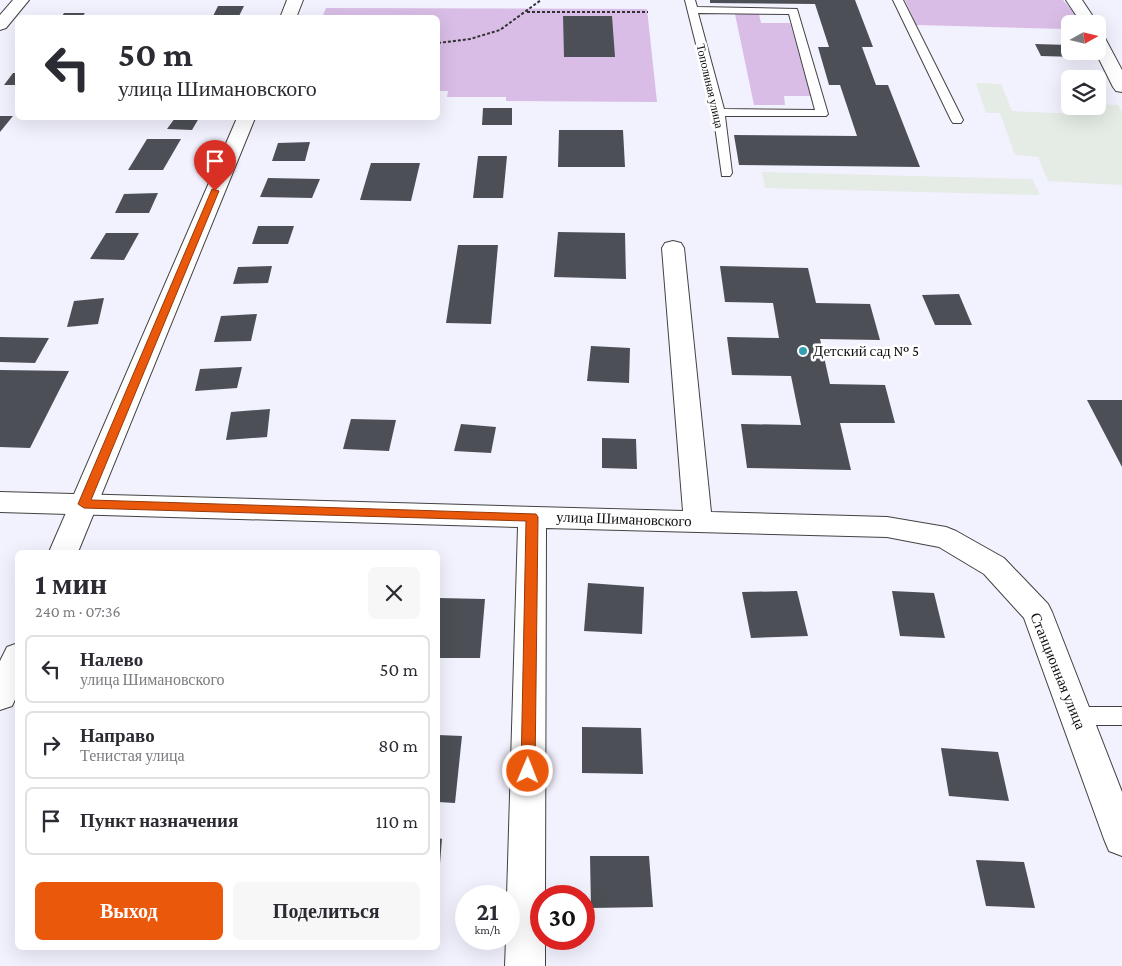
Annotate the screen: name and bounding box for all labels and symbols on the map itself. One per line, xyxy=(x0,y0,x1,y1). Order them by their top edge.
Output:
north arrow xyxy=(1061,15,1106,60)
street label: Тополиная улица xyxy=(693,42,727,130)
pin xyxy=(194,140,236,191)
place label: Детский сад № 5 xyxy=(813,343,919,359)
marker: Детский сад № 5 xyxy=(797,345,809,357)
street label: улица Шимановского xyxy=(556,509,692,529)
street label: Станционная улица xyxy=(1027,610,1089,732)
position arrow xyxy=(501,744,553,796)
speed limit sign: 30 xyxy=(530,885,595,950)

